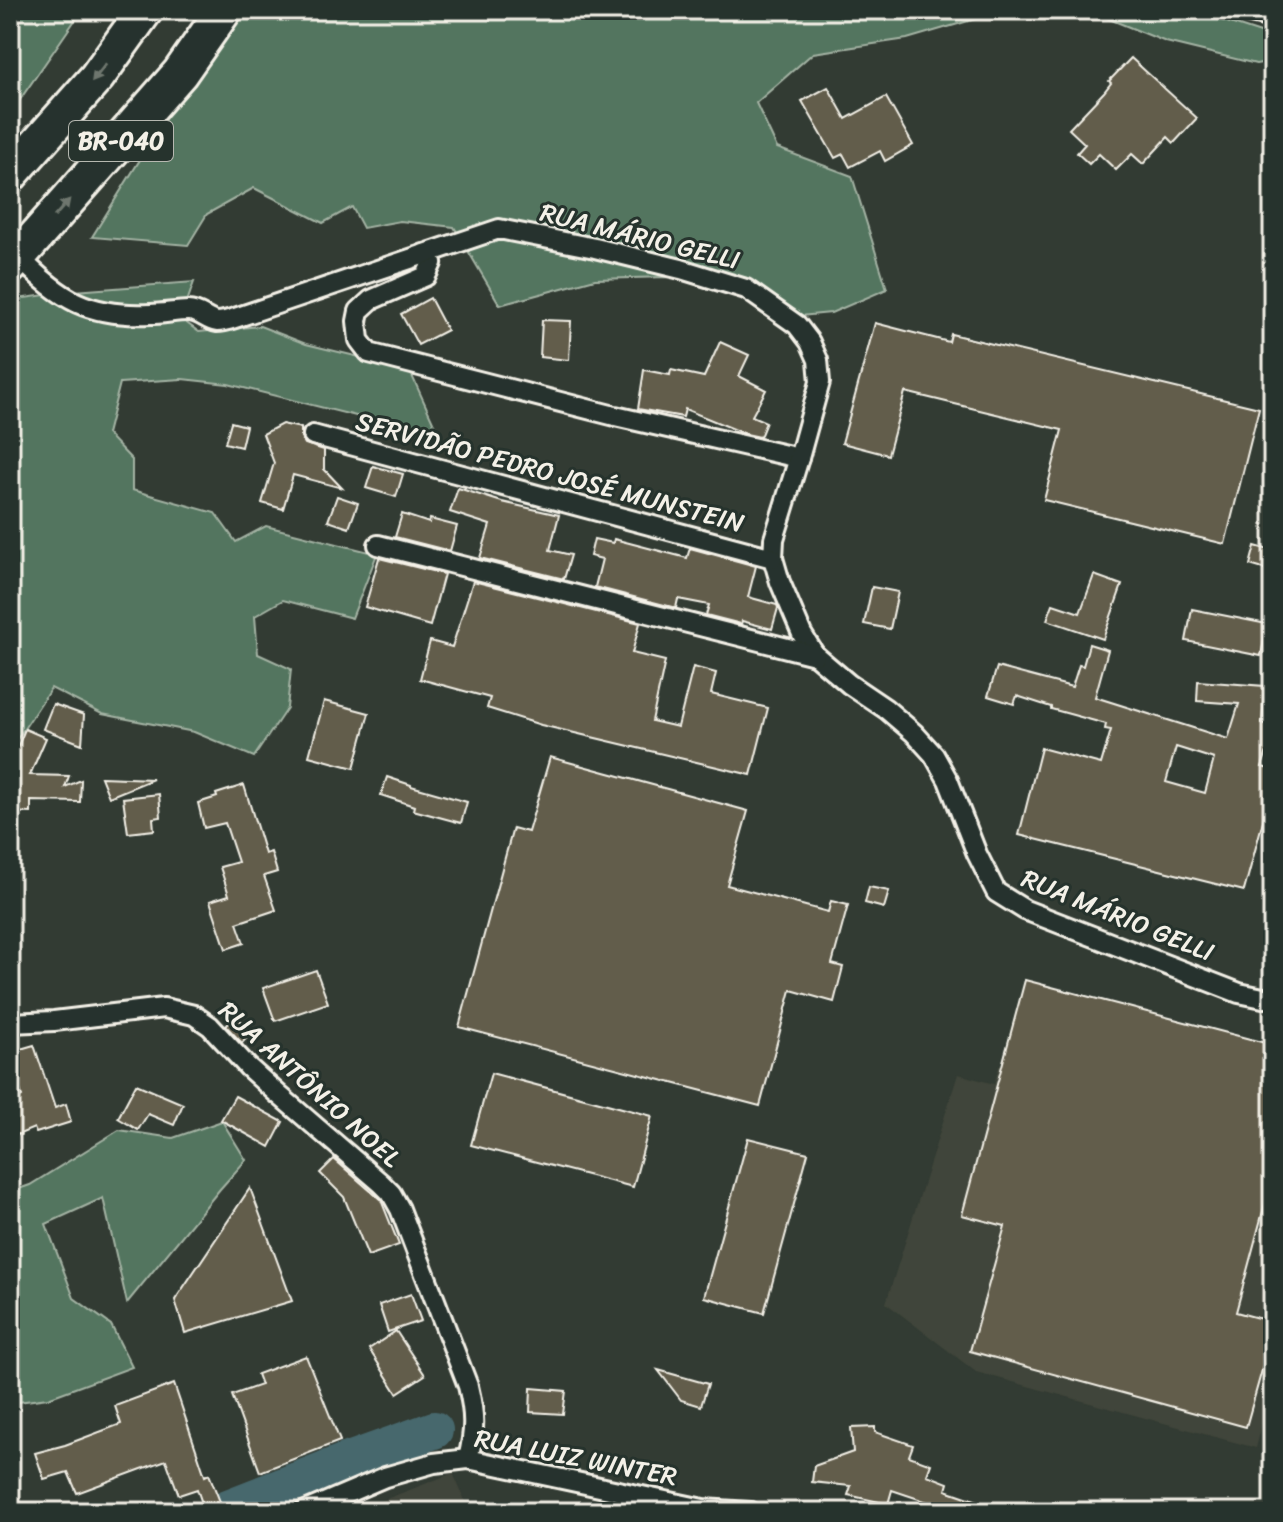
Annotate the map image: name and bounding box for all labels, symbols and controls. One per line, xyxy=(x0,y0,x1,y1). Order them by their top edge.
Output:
one-way arrow xyxy=(91,63,107,83)
road number: BR-040 xyxy=(69,121,173,161)
street label: RUA MÁRIO GELLI xyxy=(535,189,745,283)
one-way arrow xyxy=(53,198,70,218)
street label: SERVIDÃO PEDRO JOSÉ MUNSTEIN xyxy=(351,398,749,546)
street label: RUA MÁRIO GELLI xyxy=(1015,855,1221,975)
street label: RUA ANTÔNIO NOEL xyxy=(208,989,412,1179)
street label: RUA LUIZ WINTER xyxy=(471,1415,681,1499)

